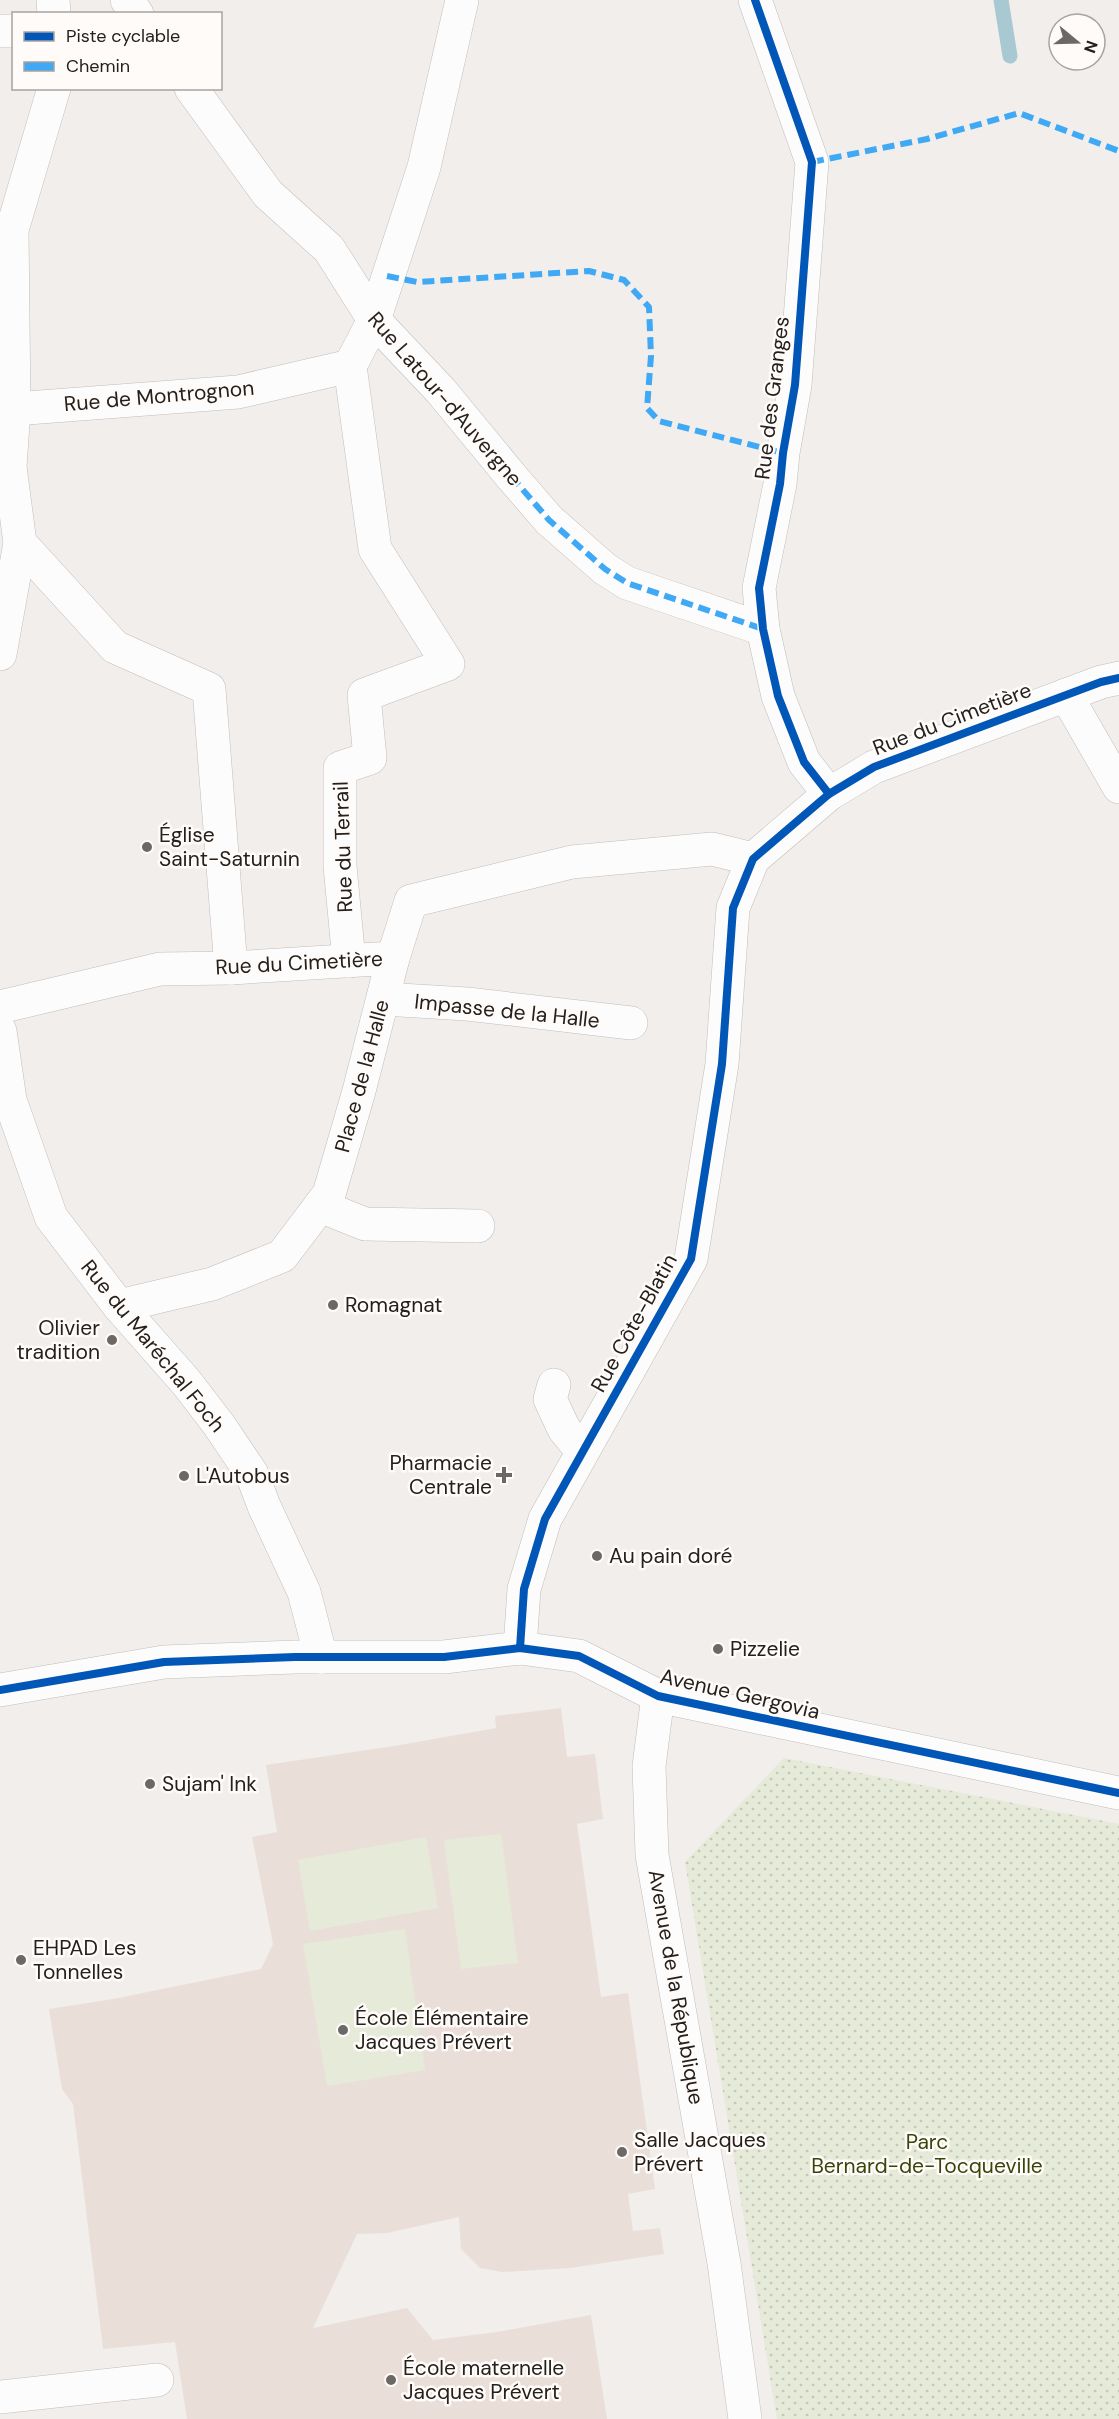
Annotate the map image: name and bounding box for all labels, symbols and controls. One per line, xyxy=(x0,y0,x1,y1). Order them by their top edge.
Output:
legend xyxy=(12,12,222,90)
north arrow xyxy=(1047,12,1107,72)
text: Piste cyclable xyxy=(66,24,180,48)
text: N xyxy=(1079,38,1103,56)
text: Chemin xyxy=(66,54,130,78)
street label: Rue Latour-d'Auvergne xyxy=(361,306,529,492)
street label: Rue des Granges xyxy=(748,315,796,481)
street label: Rue de Montrognon xyxy=(63,374,255,418)
street label: Rue du Cimetière xyxy=(869,676,1035,762)
street label: Rue du Terrail xyxy=(327,781,359,913)
place label: Église Saint-Saturnin xyxy=(159,821,300,873)
marker: Église Saint-Saturnin xyxy=(140,840,154,854)
street label: Rue du Cimetière xyxy=(215,945,384,981)
street label: Impasse de la Halle xyxy=(413,987,601,1035)
street label: Place de la Halle xyxy=(328,996,396,1156)
street label: Rue Côte-Blatin xyxy=(584,1249,684,1397)
street label: Rue du Maréchal Foch xyxy=(75,1254,231,1438)
place label: Romagnat xyxy=(345,1291,443,1319)
marker: Romagnat xyxy=(326,1298,340,1312)
place label: Olivier tradition xyxy=(17,1314,100,1366)
marker: Olivier tradition xyxy=(105,1333,119,1347)
place label: Pharmacie Centrale xyxy=(389,1449,492,1501)
place label: L'Autobus xyxy=(196,1462,290,1490)
marker: Pharmacie Centrale xyxy=(497,1468,511,1482)
marker: L'Autobus xyxy=(177,1469,191,1483)
place label: Au pain doré xyxy=(609,1542,733,1570)
marker: Au pain doré xyxy=(590,1549,604,1563)
place label: Pizzelie xyxy=(730,1635,800,1663)
marker: Pizzelie xyxy=(711,1642,725,1656)
street label: Avenue Gergovia xyxy=(657,1662,823,1726)
place label: Sujam' Ink xyxy=(162,1770,257,1798)
marker: Sujam' Ink xyxy=(143,1777,157,1791)
street label: Avenue de la République xyxy=(642,1867,710,2107)
place label: EHPAD Les Tonnelles xyxy=(33,1934,137,1986)
marker: EHPAD Les Tonnelles xyxy=(14,1953,28,1967)
place label: École Élémentaire Jacques Prévert xyxy=(355,2004,529,2056)
marker: École Élémentaire Jacques Prévert xyxy=(336,2023,350,2037)
place label: Salle Jacques Prévert xyxy=(634,2126,766,2178)
park label: Parc Bernard-de-Tocqueville xyxy=(811,2128,1043,2180)
marker: Salle Jacques Prévert xyxy=(615,2145,629,2159)
place label: École maternelle Jacques Prévert xyxy=(403,2354,564,2406)
marker: École maternelle Jacques Prévert xyxy=(384,2373,398,2387)

